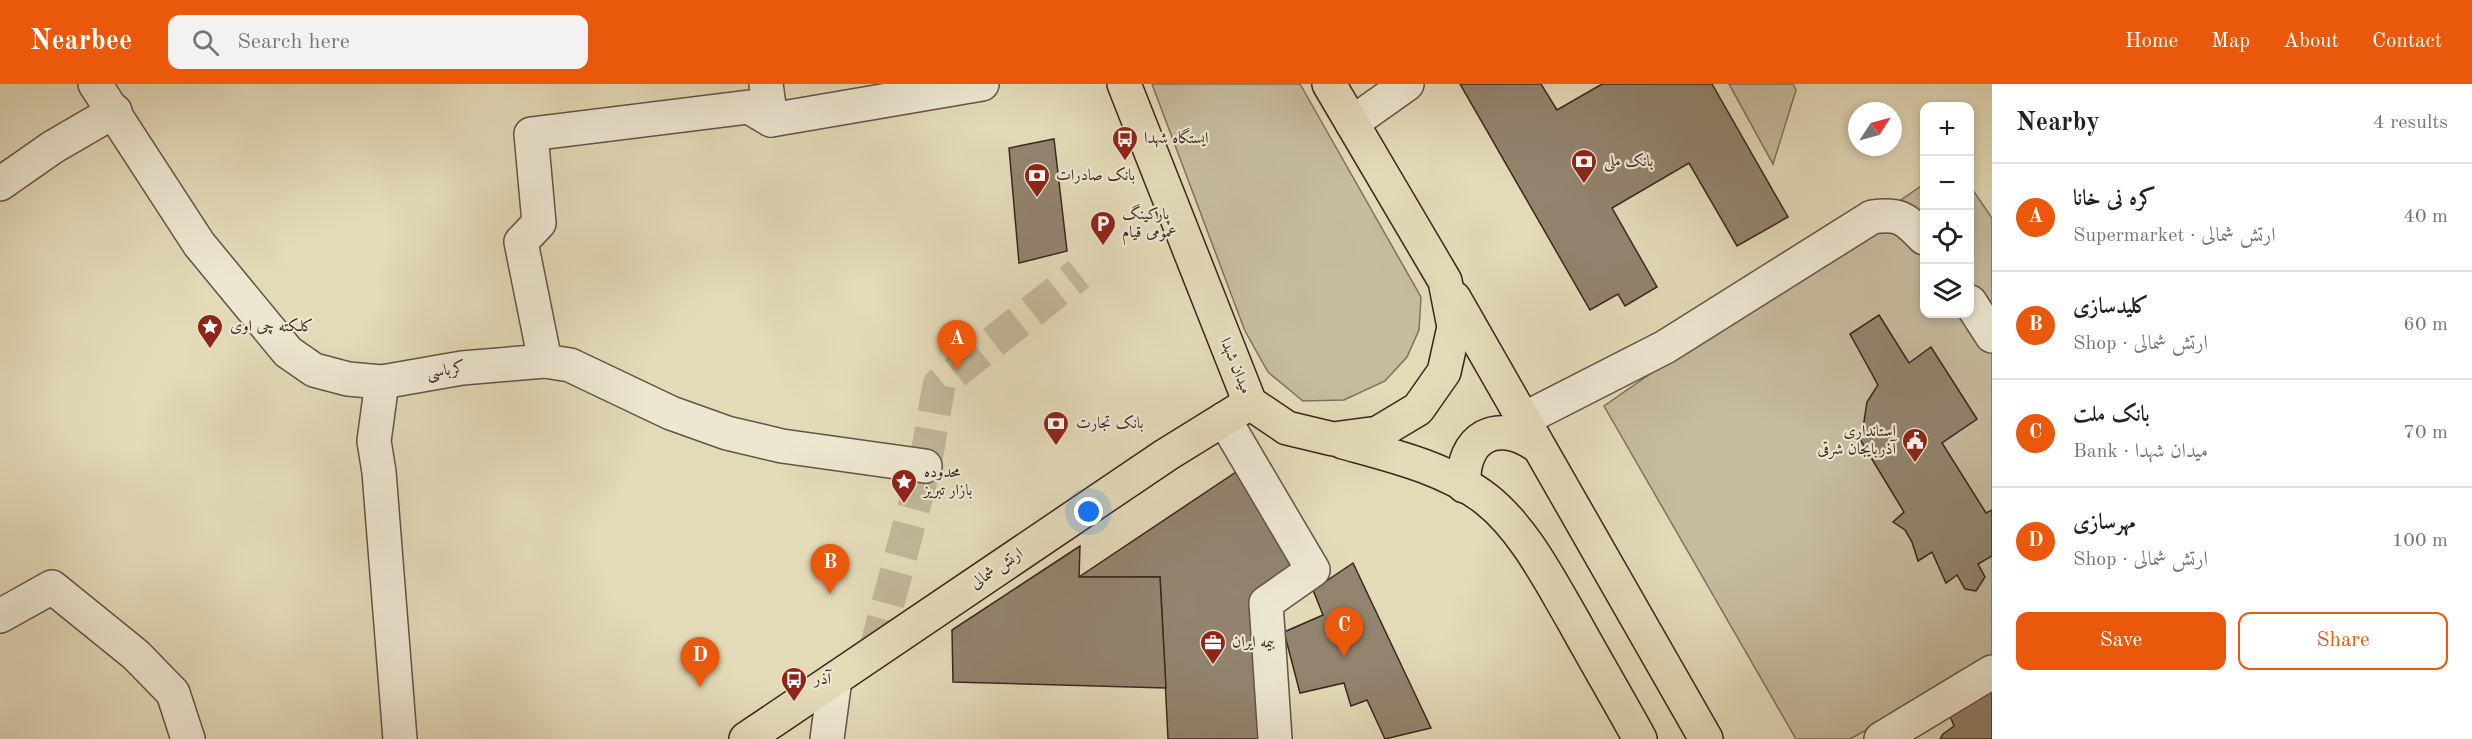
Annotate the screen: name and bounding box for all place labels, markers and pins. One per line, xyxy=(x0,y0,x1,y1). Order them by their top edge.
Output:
bus stop icon: ایستگاه شهدا xyxy=(1110,124,1140,162)
place label: ایستگاه شهدا xyxy=(1144,127,1208,148)
bank icon: بانک ملی xyxy=(1569,147,1599,185)
place label: بانک ملی xyxy=(1604,152,1653,172)
bank icon: بانک صادرات xyxy=(1022,161,1052,199)
place label: بانک صادرات xyxy=(1056,166,1135,184)
place label: پارکینگ عمومی قیام xyxy=(1122,203,1177,246)
parking icon: پارکینگ عمومی قیام xyxy=(1088,209,1118,247)
place icon: کلکته چی اوی xyxy=(195,312,225,350)
place label: کلکته چی اوی xyxy=(230,317,313,335)
pin: A xyxy=(938,320,976,370)
bank icon: بانک تجارت xyxy=(1041,409,1071,447)
place label: بانک تجارت xyxy=(1076,414,1143,432)
place label: استانداری آذربایجان شرقی xyxy=(1818,424,1898,459)
public building icon: استانداری آذربایجان شرقی xyxy=(1900,426,1930,464)
place label: محدوده بازار تبریز xyxy=(922,465,972,500)
place icon: محدوده بازار تبریز xyxy=(889,467,919,505)
pin: B xyxy=(810,544,850,594)
pin: C xyxy=(1324,608,1364,657)
office icon: بیمه ایران xyxy=(1198,628,1228,666)
place label: بیمه ایران xyxy=(1232,635,1275,651)
pin: D xyxy=(680,638,720,687)
bus stop icon: آذر xyxy=(779,665,809,703)
place label: آذر xyxy=(812,669,833,688)

